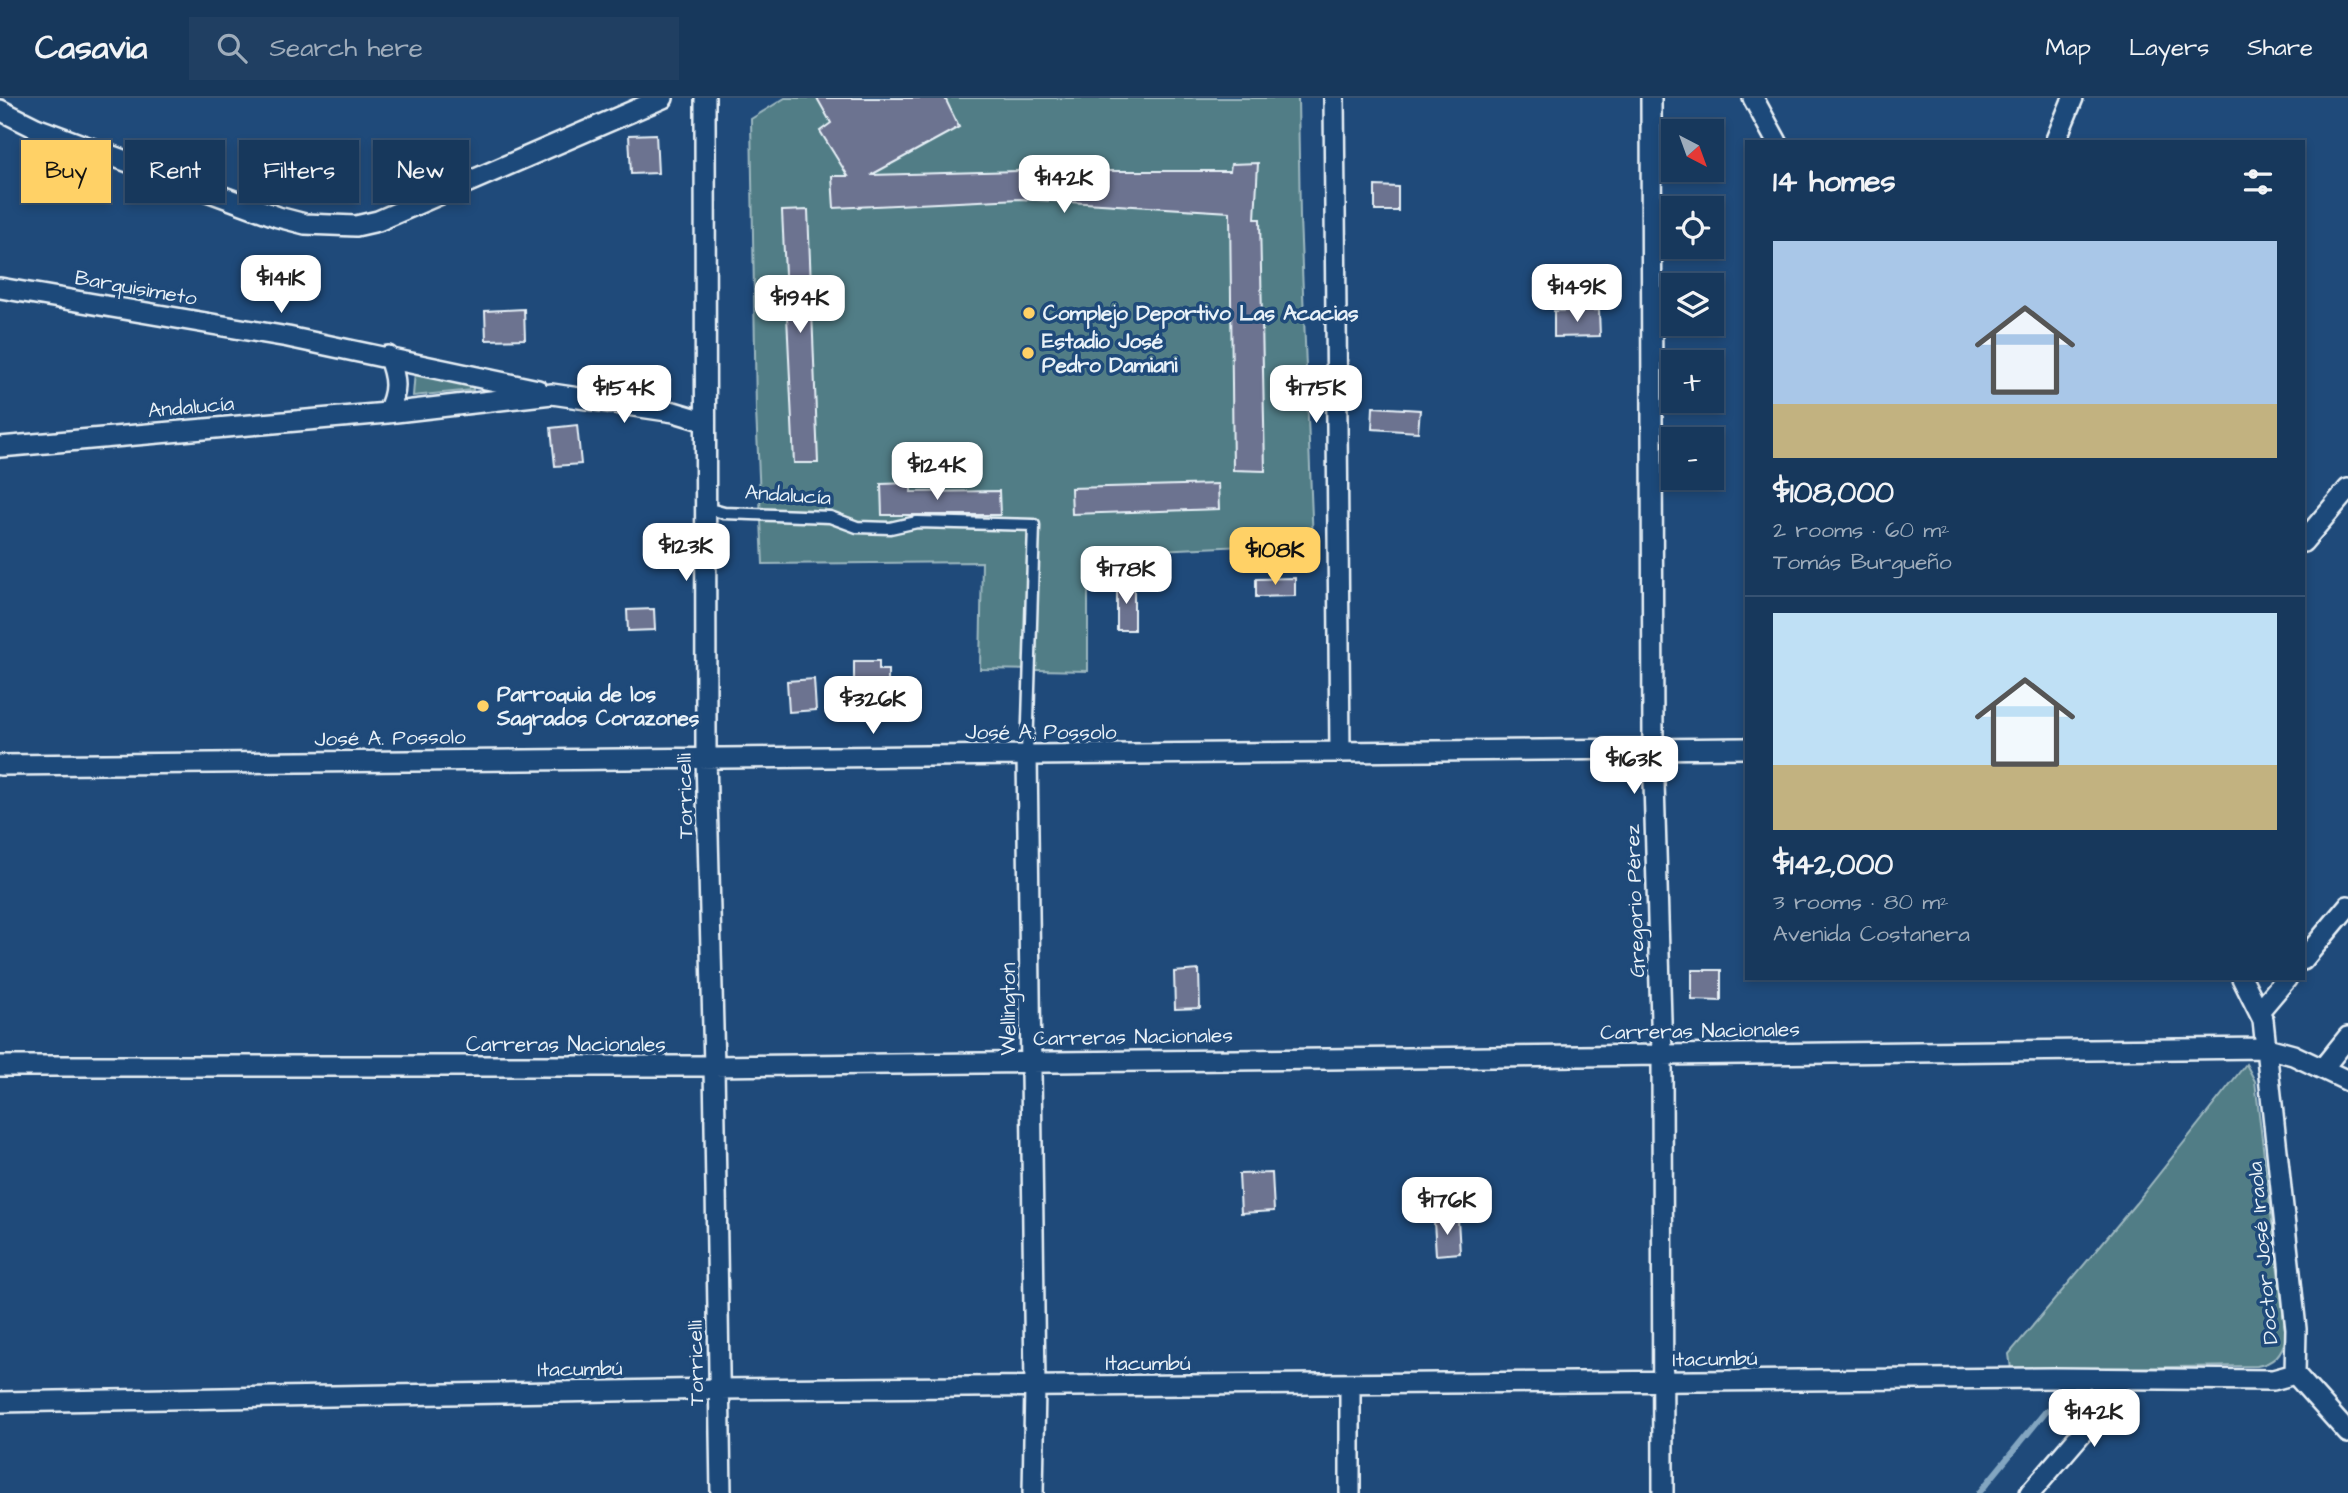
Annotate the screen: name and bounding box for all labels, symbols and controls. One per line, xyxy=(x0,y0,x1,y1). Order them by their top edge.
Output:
search box xyxy=(189,17,679,80)
text: Casavia xyxy=(35,25,147,71)
icon: search xyxy=(213,29,251,67)
text: Search here xyxy=(269,30,423,66)
text: Map xyxy=(2046,31,2091,65)
text: Layers xyxy=(2129,31,2209,65)
text: Share xyxy=(2247,31,2313,65)
north arrow xyxy=(1661,119,1724,182)
map controls xyxy=(1661,119,1724,490)
chip: Buy xyxy=(21,140,111,203)
chip: Rent xyxy=(125,140,225,203)
chip: Filters xyxy=(239,140,359,203)
chip: New xyxy=(373,140,469,203)
pin: $142K xyxy=(1015,156,1113,215)
text: 14 homes xyxy=(1773,161,1896,203)
text: $142K xyxy=(1035,162,1093,194)
icon: filters xyxy=(2239,163,2277,201)
button: locate xyxy=(1661,196,1724,259)
pin: $141K xyxy=(232,256,330,315)
text: $141K xyxy=(257,262,305,294)
street label: Barquisimeto xyxy=(73,263,200,313)
pin: $149K xyxy=(1528,264,1626,324)
text: $149K xyxy=(1548,271,1606,303)
button: layers xyxy=(1661,273,1724,336)
pin: $194K xyxy=(751,275,849,335)
text: $194K xyxy=(771,282,829,314)
icon: home xyxy=(1962,287,2088,413)
place label: Complejo Deportivo Las Acacias xyxy=(1043,299,1359,329)
marker: Complejo Deportivo Las Acacias xyxy=(1021,305,1037,321)
place label: Estadio José Pedro Damiani xyxy=(1042,327,1178,380)
marker: Estadio José Pedro Damiani xyxy=(1020,345,1036,361)
button: + xyxy=(1661,350,1724,413)
pin: $154K xyxy=(575,366,673,425)
pin: $175K xyxy=(1267,366,1365,425)
text: $154K xyxy=(593,372,655,404)
text: $175K xyxy=(1286,372,1346,404)
street label: Andalucía xyxy=(147,389,236,425)
button: − xyxy=(1661,427,1724,490)
pin: $124K xyxy=(888,442,986,502)
text: $124K xyxy=(908,449,966,481)
text: $108,000 xyxy=(1773,472,1894,514)
street label: Andalucía xyxy=(744,478,832,513)
text: 2 rooms · 60 m² xyxy=(1773,514,1950,546)
pin: $123K xyxy=(637,524,735,583)
pin: $108K xyxy=(1226,528,1324,587)
text: $123K xyxy=(659,530,713,562)
text: $108K xyxy=(1245,534,1305,566)
pin: $178K xyxy=(1077,546,1175,606)
text: Tomás Burgueño xyxy=(1773,546,1952,578)
text: $178K xyxy=(1097,553,1155,585)
icon: home xyxy=(1962,659,2088,785)
pin: $326K xyxy=(824,676,922,736)
place label: Parroquia de los Sagrados Corazones xyxy=(496,680,700,735)
text: $326K xyxy=(840,683,906,715)
marker: Parroquia de los Sagrados Corazones xyxy=(475,698,491,714)
street label: José A. Possolo xyxy=(965,718,1117,747)
street label: José A. Possolo xyxy=(314,722,466,754)
pin: $163K xyxy=(1585,736,1683,796)
text: $163K xyxy=(1606,743,1662,775)
street label: Torricelli xyxy=(670,753,700,839)
street label: Gregorio Pérez xyxy=(1618,823,1654,978)
text: $142,000 xyxy=(1773,844,1893,886)
text: 3 rooms · 80 m² xyxy=(1773,886,1949,918)
text: Avenida Costanera xyxy=(1773,918,1970,950)
street label: Wellington xyxy=(994,962,1025,1056)
street label: Carreras Nacionales xyxy=(1600,1015,1800,1047)
street label: Carreras Nacionales xyxy=(1033,1021,1233,1053)
street label: Carreras Nacionales xyxy=(466,1030,666,1059)
street label: Doctor José Iraola xyxy=(2241,1160,2285,1346)
pin: $176K xyxy=(1398,1178,1496,1237)
text: $176K xyxy=(1418,1184,1476,1216)
street label: Torricelli xyxy=(681,1320,711,1406)
street label: Itacumbú xyxy=(1672,1344,1758,1374)
street label: Itacumbú xyxy=(1105,1349,1191,1378)
street label: Itacumbú xyxy=(537,1354,623,1384)
pin: $142K xyxy=(2045,1390,2143,1449)
text: $142K xyxy=(2065,1396,2123,1428)

